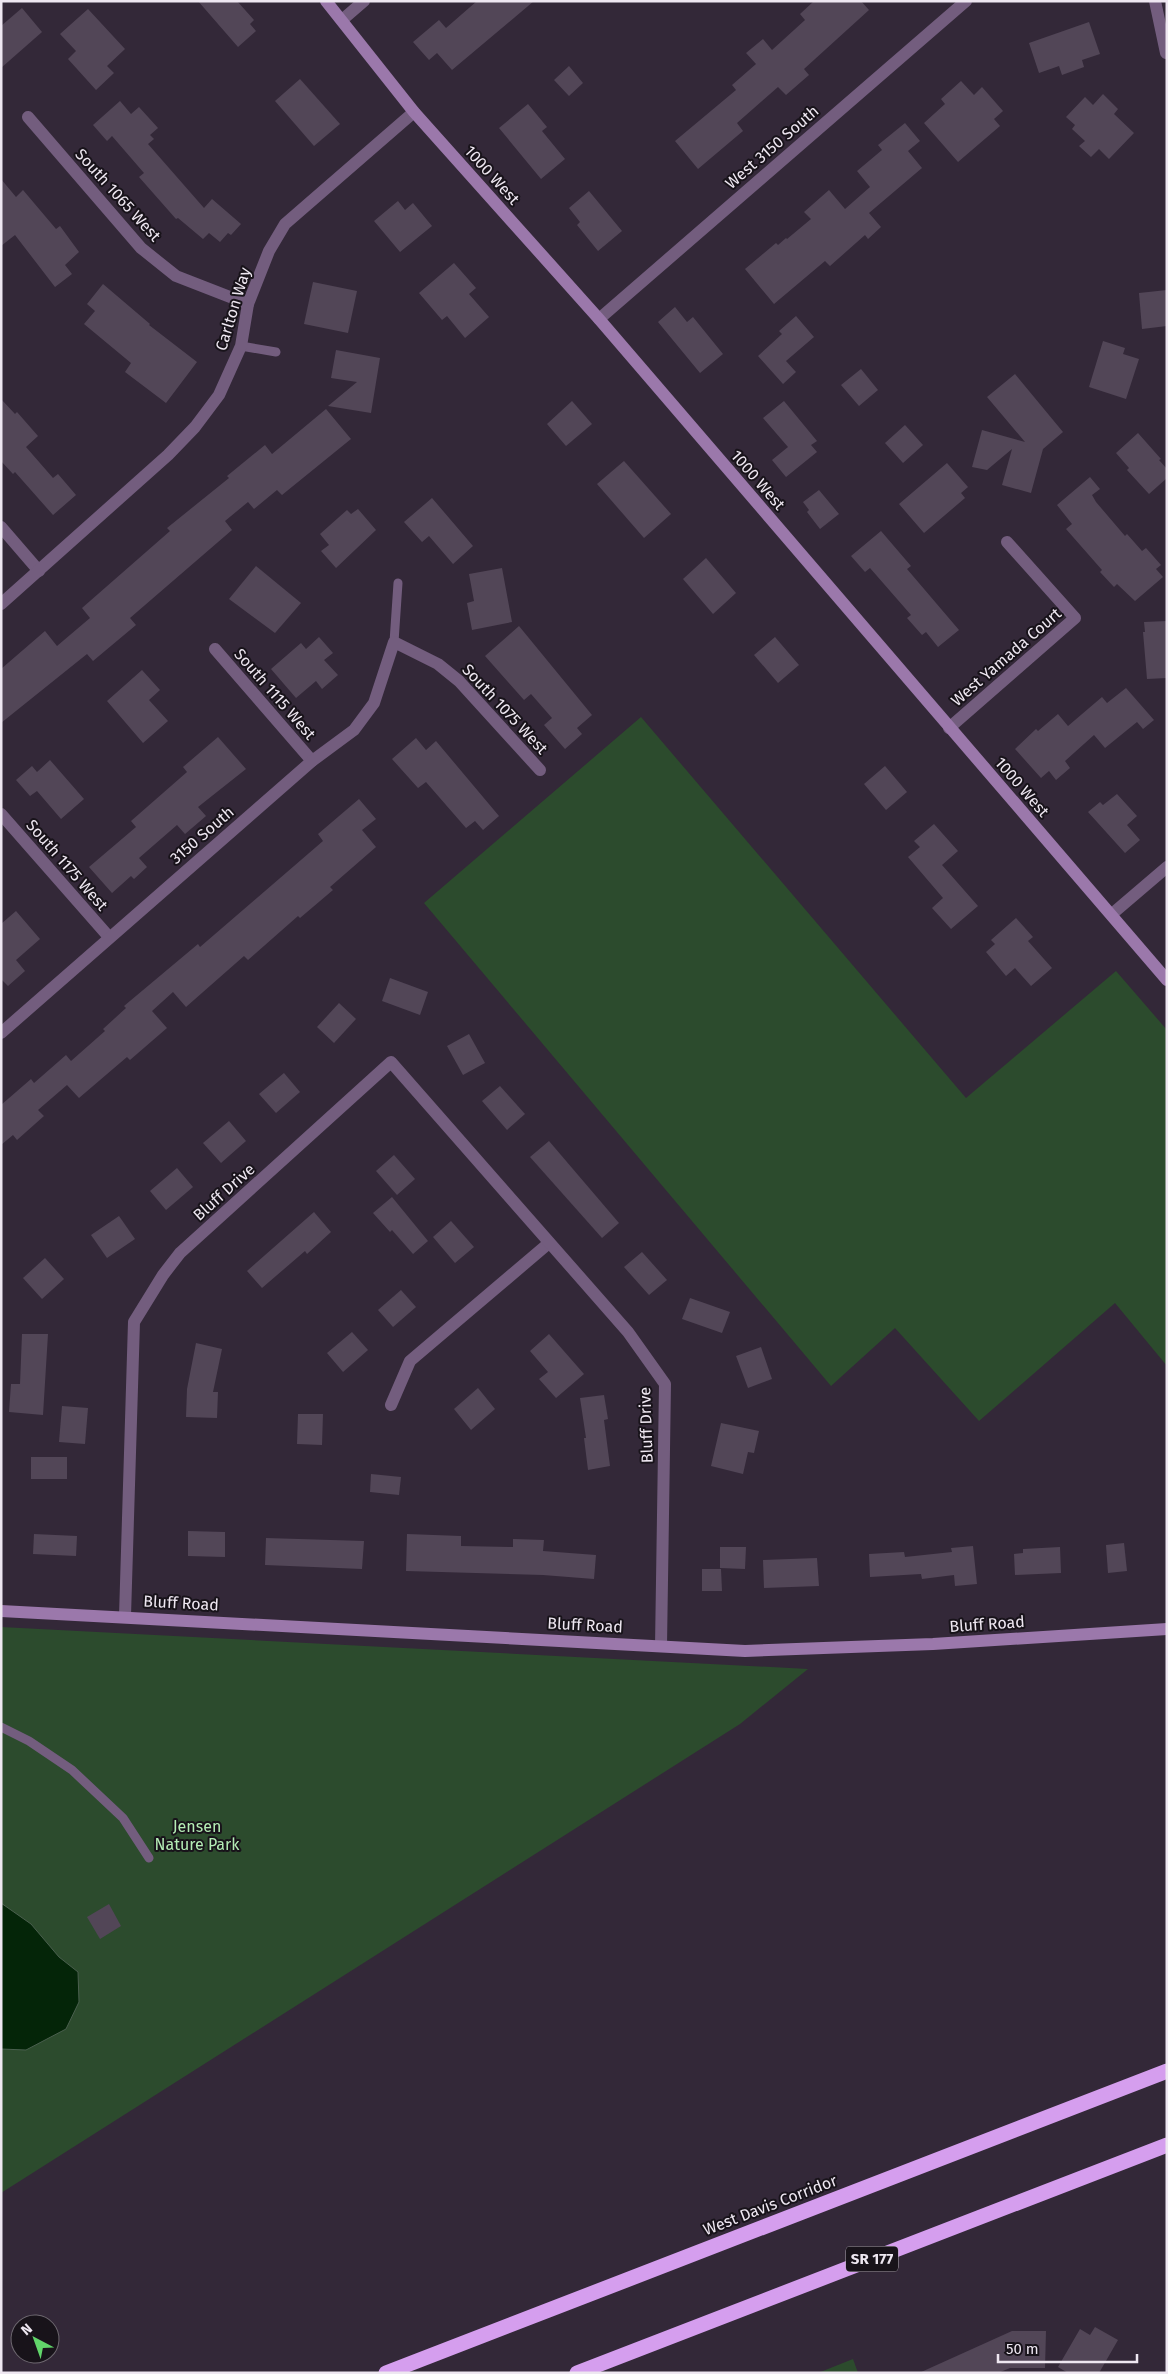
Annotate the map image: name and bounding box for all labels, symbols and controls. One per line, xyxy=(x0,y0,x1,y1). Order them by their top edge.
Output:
street label: West 3150 South xyxy=(721,101,823,193)
street label: 1000 West xyxy=(461,142,524,209)
street label: South 1065 West xyxy=(71,145,165,245)
street label: Carlton Way xyxy=(211,265,255,353)
street label: 1000 West xyxy=(727,446,789,514)
street label: West Yamada Court xyxy=(947,604,1065,710)
street label: South 1115 West xyxy=(230,645,320,744)
street label: South 1075 West xyxy=(458,660,552,758)
street label: 1000 West xyxy=(991,753,1053,821)
street label: 3150 South xyxy=(166,802,238,868)
street label: South 1175 West xyxy=(22,816,112,915)
street label: Bluff Drive xyxy=(189,1159,259,1225)
street label: Bluff Drive xyxy=(635,1387,657,1463)
street label: Bluff Road xyxy=(143,1592,219,1614)
street label: Bluff Road xyxy=(949,1612,1025,1636)
street label: Bluff Road xyxy=(547,1614,623,1636)
park label: Jensen Nature Park xyxy=(155,1817,240,1854)
street label: West Davis Corridor xyxy=(700,2170,840,2239)
road number: SR 177 xyxy=(846,2246,898,2272)
north arrow xyxy=(10,2314,60,2364)
text: N xyxy=(18,2320,36,2339)
scale bar xyxy=(998,2332,1137,2364)
text: 50 m xyxy=(1006,2340,1039,2358)

